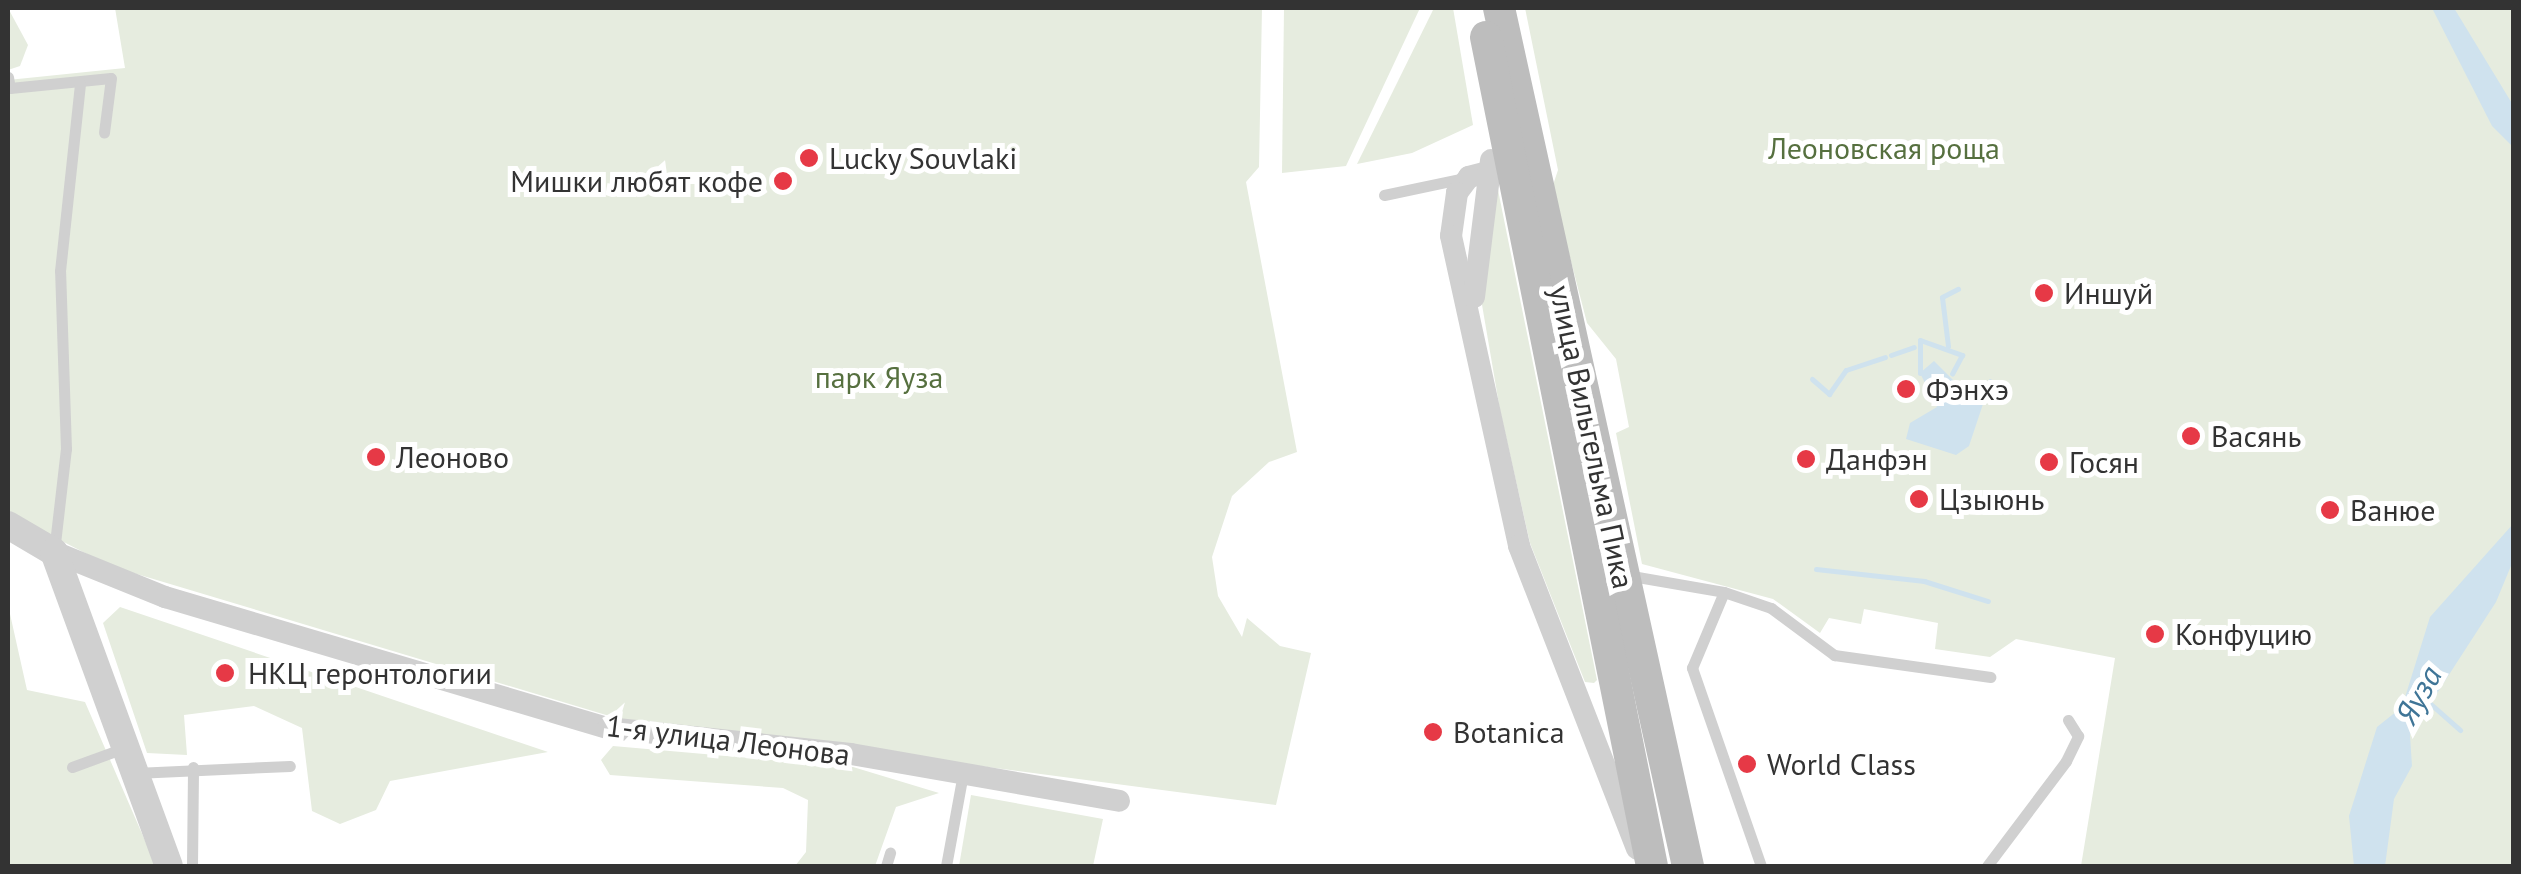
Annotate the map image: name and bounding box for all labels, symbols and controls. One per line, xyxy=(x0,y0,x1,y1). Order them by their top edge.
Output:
park label: Леоновская роща xyxy=(1768,130,2000,166)
place label: Lucky Souvlaki xyxy=(829,140,1018,176)
marker: Lucky Souvlaki xyxy=(798,147,820,169)
place label: Мишки любят кофе xyxy=(509,163,763,199)
marker: Мишки любят кофе xyxy=(772,170,794,192)
place label: Иншуй xyxy=(2064,275,2153,311)
street label: улица Вильгельма Пика xyxy=(1542,282,1642,592)
marker: Иншуй xyxy=(2033,282,2055,304)
park label: парк Яуза xyxy=(815,359,943,395)
place label: Фэнхэ xyxy=(1926,371,2009,407)
marker: Фэнхэ xyxy=(1895,378,1917,400)
place label: Васянь xyxy=(2211,418,2301,454)
marker: Васянь xyxy=(2180,425,2202,447)
place label: Леоново xyxy=(396,439,509,475)
place label: Данфэн xyxy=(1826,441,1928,477)
place label: Госян xyxy=(2069,444,2139,480)
marker: Леоново xyxy=(365,446,387,468)
marker: Данфэн xyxy=(1795,448,1817,470)
marker: Госян xyxy=(2038,451,2060,473)
place label: Цзыюнь xyxy=(1939,481,2044,517)
marker: Цзыюнь xyxy=(1908,488,1930,510)
place label: Ванюе xyxy=(2350,492,2435,528)
marker: Ванюе xyxy=(2319,499,2341,521)
place label: Конфуцию xyxy=(2175,616,2312,652)
marker: Конфуцию xyxy=(2144,623,2166,645)
place label: НКЦ геронтологии xyxy=(248,655,492,691)
water label: Яуза xyxy=(2387,659,2449,731)
marker: НКЦ геронтологии xyxy=(212,660,238,686)
street label: 1-я улица Леонова xyxy=(604,707,852,773)
place label: Botanica xyxy=(1453,714,1565,750)
marker: Botanica xyxy=(1422,721,1444,743)
place label: World Class xyxy=(1767,746,1916,782)
marker: World Class xyxy=(1736,753,1758,775)

